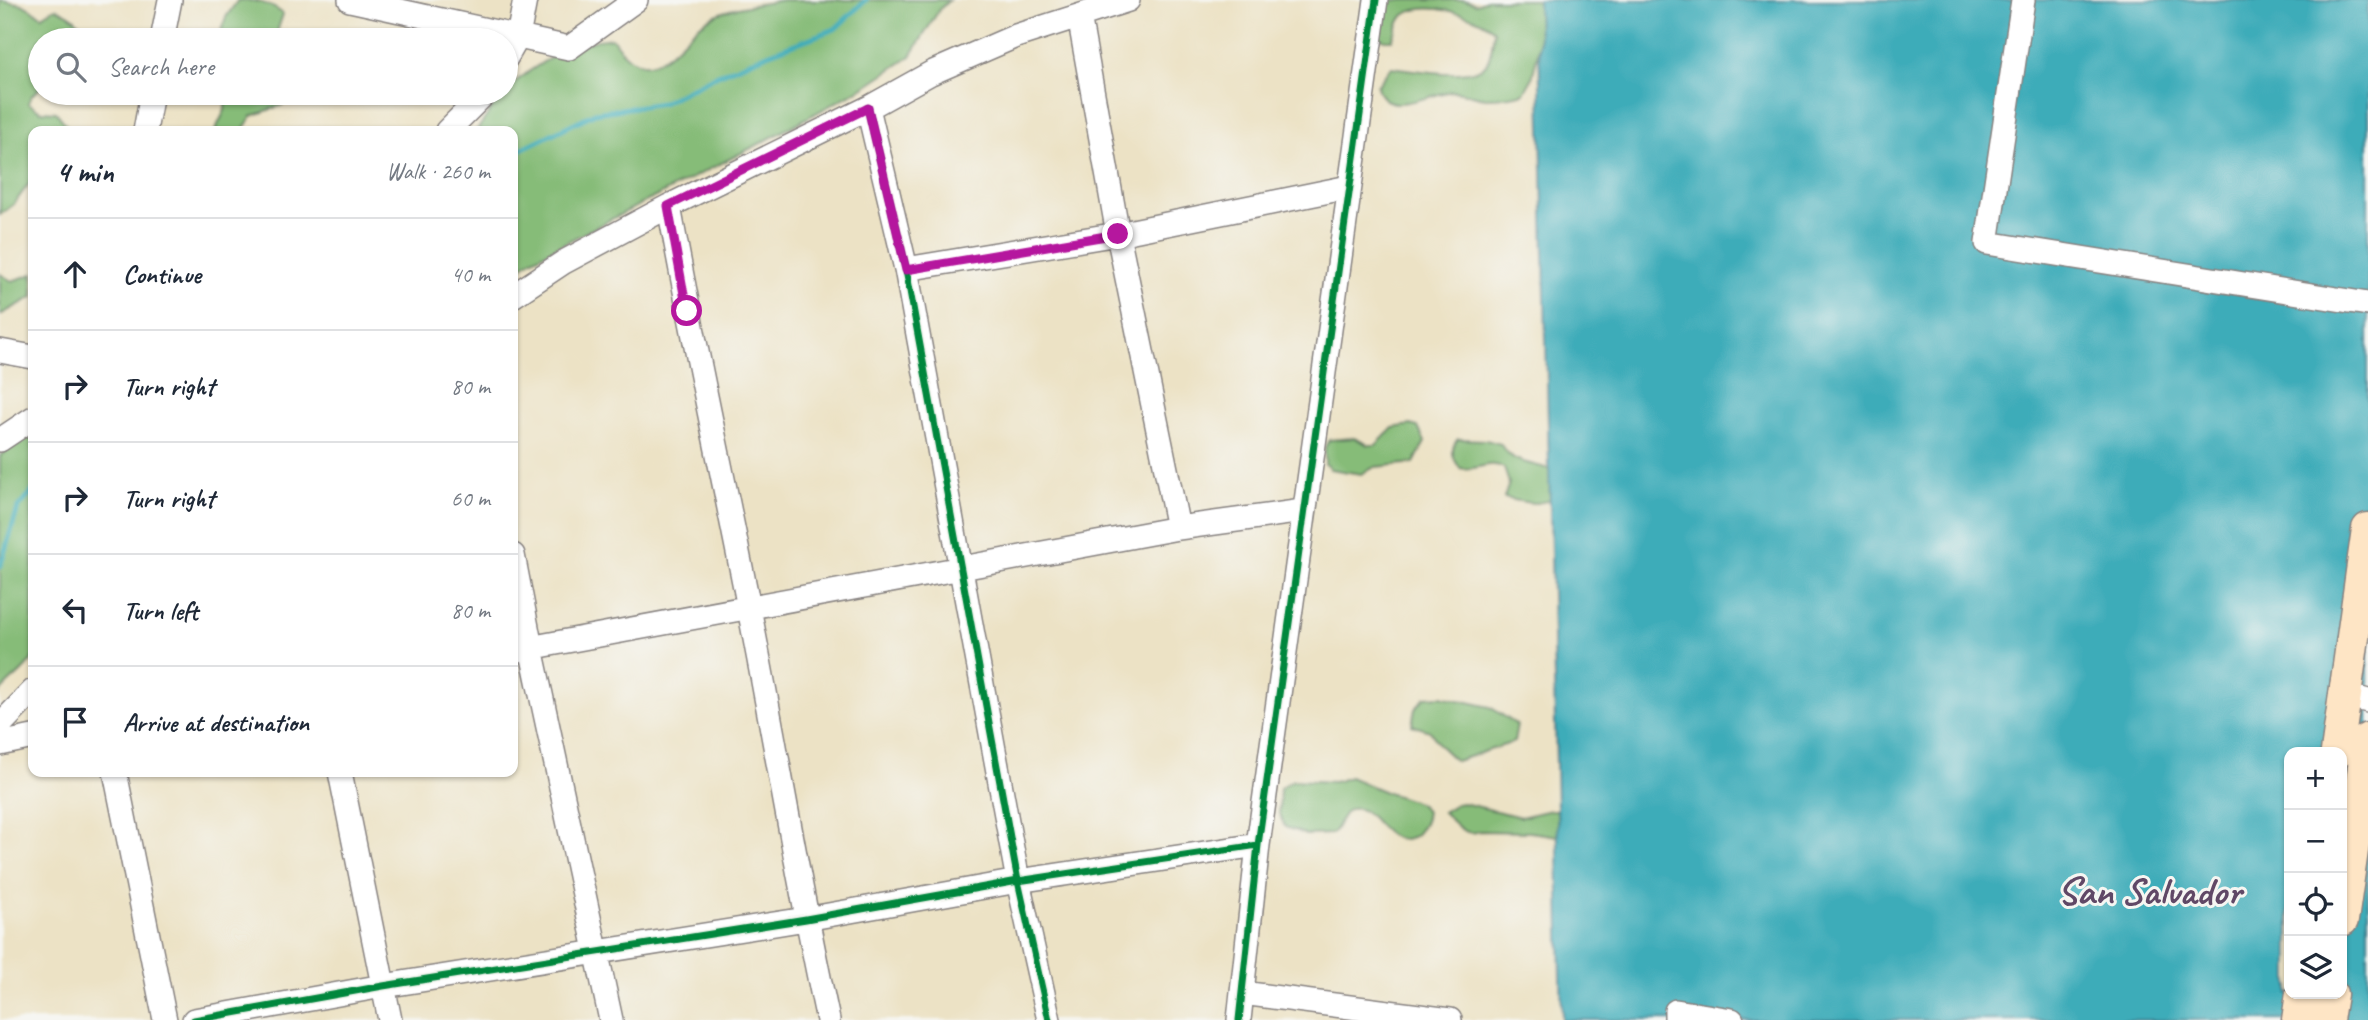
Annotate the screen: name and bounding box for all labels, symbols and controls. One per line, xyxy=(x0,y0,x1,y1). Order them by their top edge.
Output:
search box xyxy=(28,28,518,105)
icon: search xyxy=(52,48,90,86)
text: Search here xyxy=(108,50,214,83)
text: 4 min xyxy=(56,153,113,191)
text: Walk · 260 m xyxy=(386,157,490,186)
route end xyxy=(1102,218,1133,249)
icon: ahead xyxy=(56,255,94,293)
text: Continue xyxy=(123,258,201,291)
text: 40 m xyxy=(451,260,490,289)
route start xyxy=(671,295,702,326)
icon: right xyxy=(56,367,94,405)
text: Turn right xyxy=(123,370,214,403)
text: 80 m xyxy=(451,372,490,401)
icon: right xyxy=(56,479,94,517)
text: Turn right xyxy=(123,482,214,515)
text: 60 m xyxy=(451,484,490,513)
icon: left xyxy=(56,591,94,629)
text: Turn left xyxy=(123,594,198,627)
text: 80 m xyxy=(451,596,490,625)
icon: arrive xyxy=(56,703,94,741)
text: Arrive at destination xyxy=(123,706,309,739)
map controls xyxy=(2284,747,2347,999)
button: + xyxy=(2284,747,2347,810)
button: − xyxy=(2284,810,2347,873)
district label: San Salvador xyxy=(2057,866,2245,916)
button: locate xyxy=(2284,873,2347,936)
button: layers xyxy=(2284,936,2347,999)

